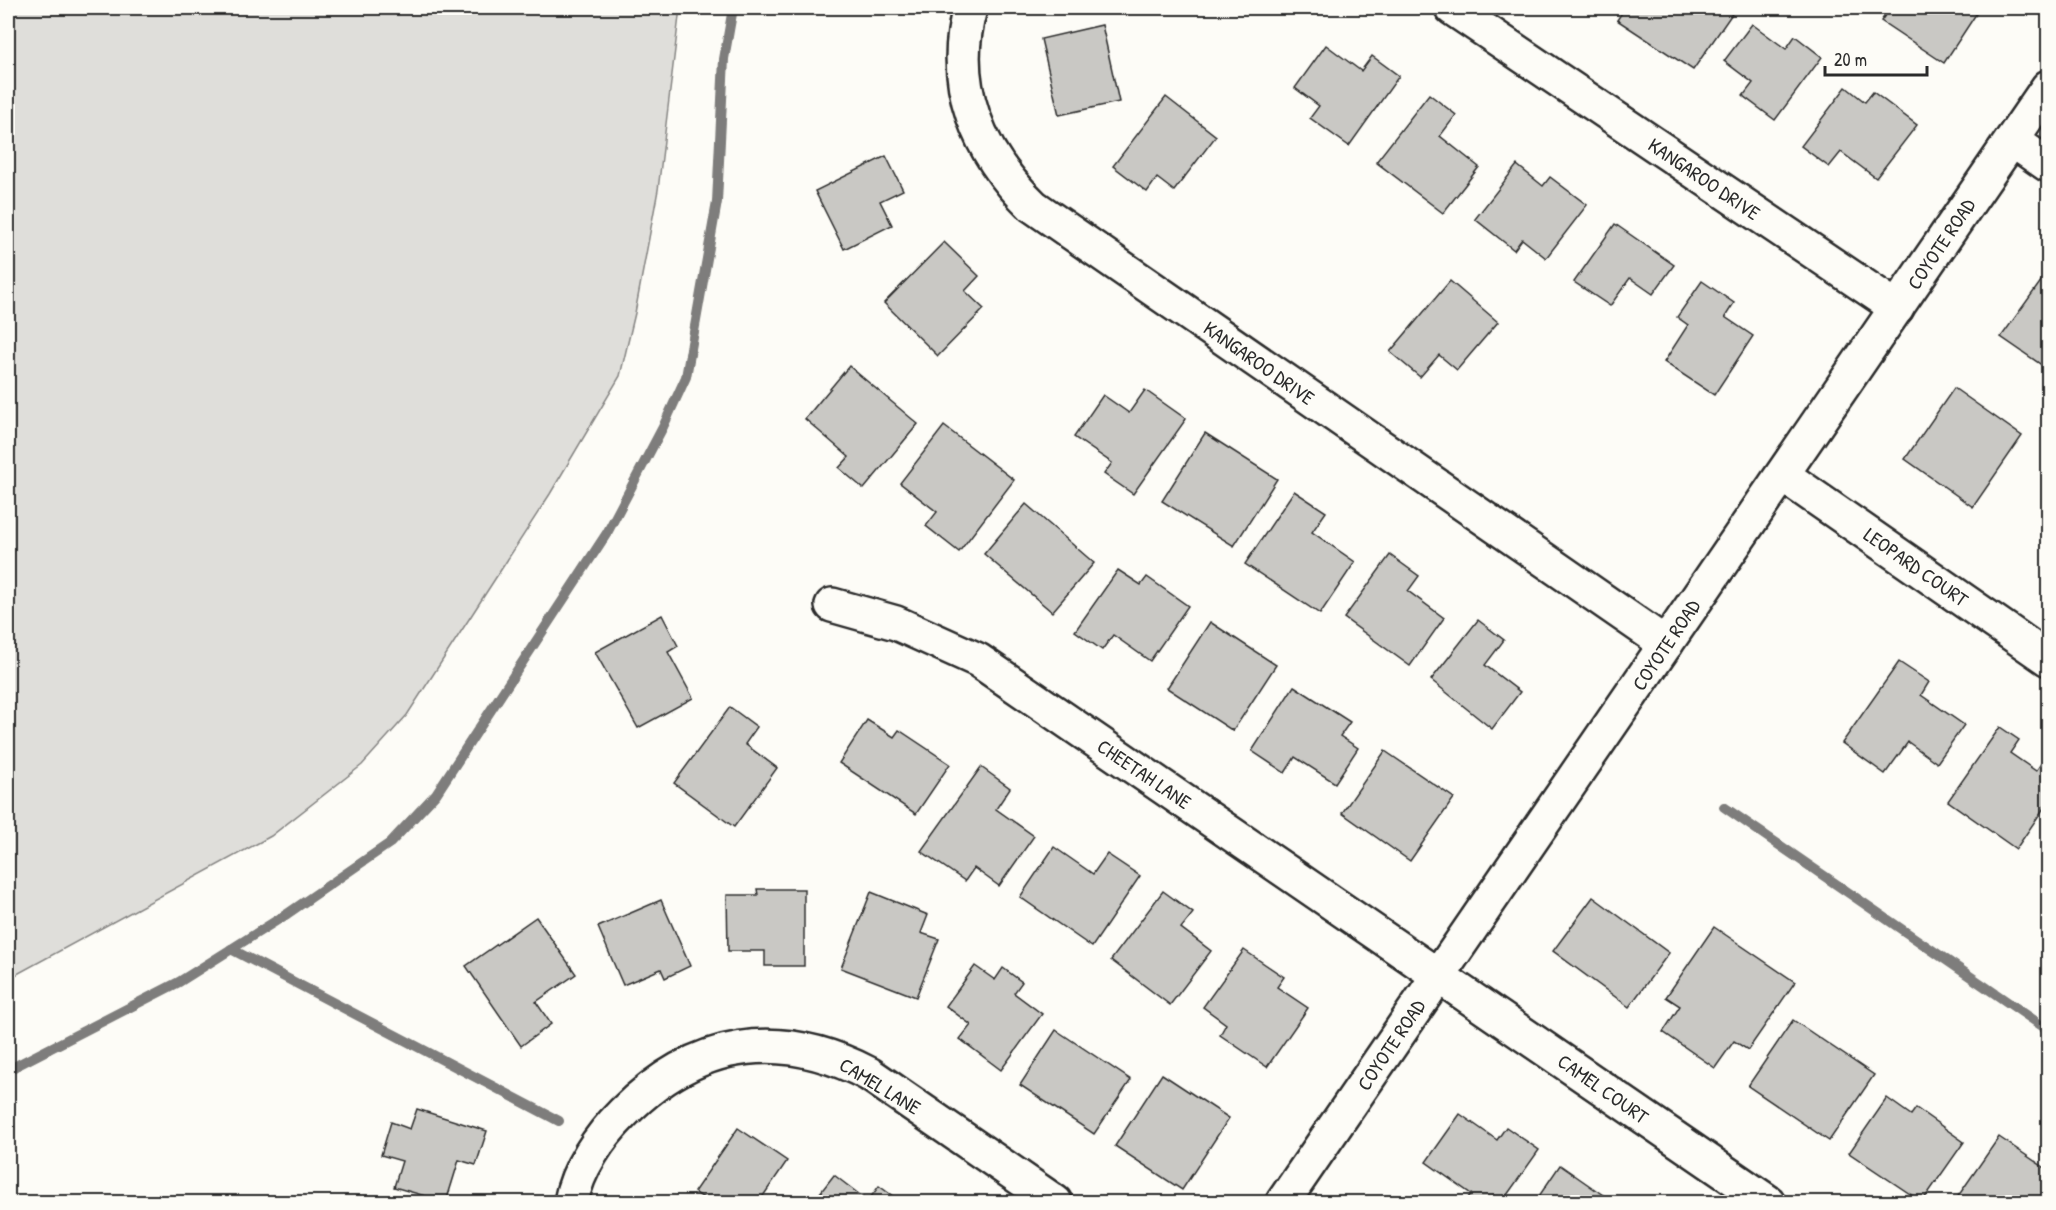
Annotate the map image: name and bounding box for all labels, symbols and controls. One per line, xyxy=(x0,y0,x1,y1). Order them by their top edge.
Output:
scale bar xyxy=(1825,39,1927,77)
text: 20 m xyxy=(1834,47,1867,72)
street label: KANGAROO DRIVE xyxy=(1643,131,1766,226)
street label: COYOTE ROAD xyxy=(1900,193,1981,295)
street label: KANGAROO DRIVE xyxy=(1199,314,1320,411)
street label: LEOPARD COURT xyxy=(1859,521,1974,613)
street label: COYOTE ROAD xyxy=(1625,594,1706,696)
street label: CHEETAH LANE xyxy=(1092,732,1197,815)
street label: COYOTE ROAD xyxy=(1350,994,1431,1096)
street label: CAMEL COURT xyxy=(1553,1047,1655,1130)
street label: CAMEL LANE xyxy=(835,1051,926,1120)

